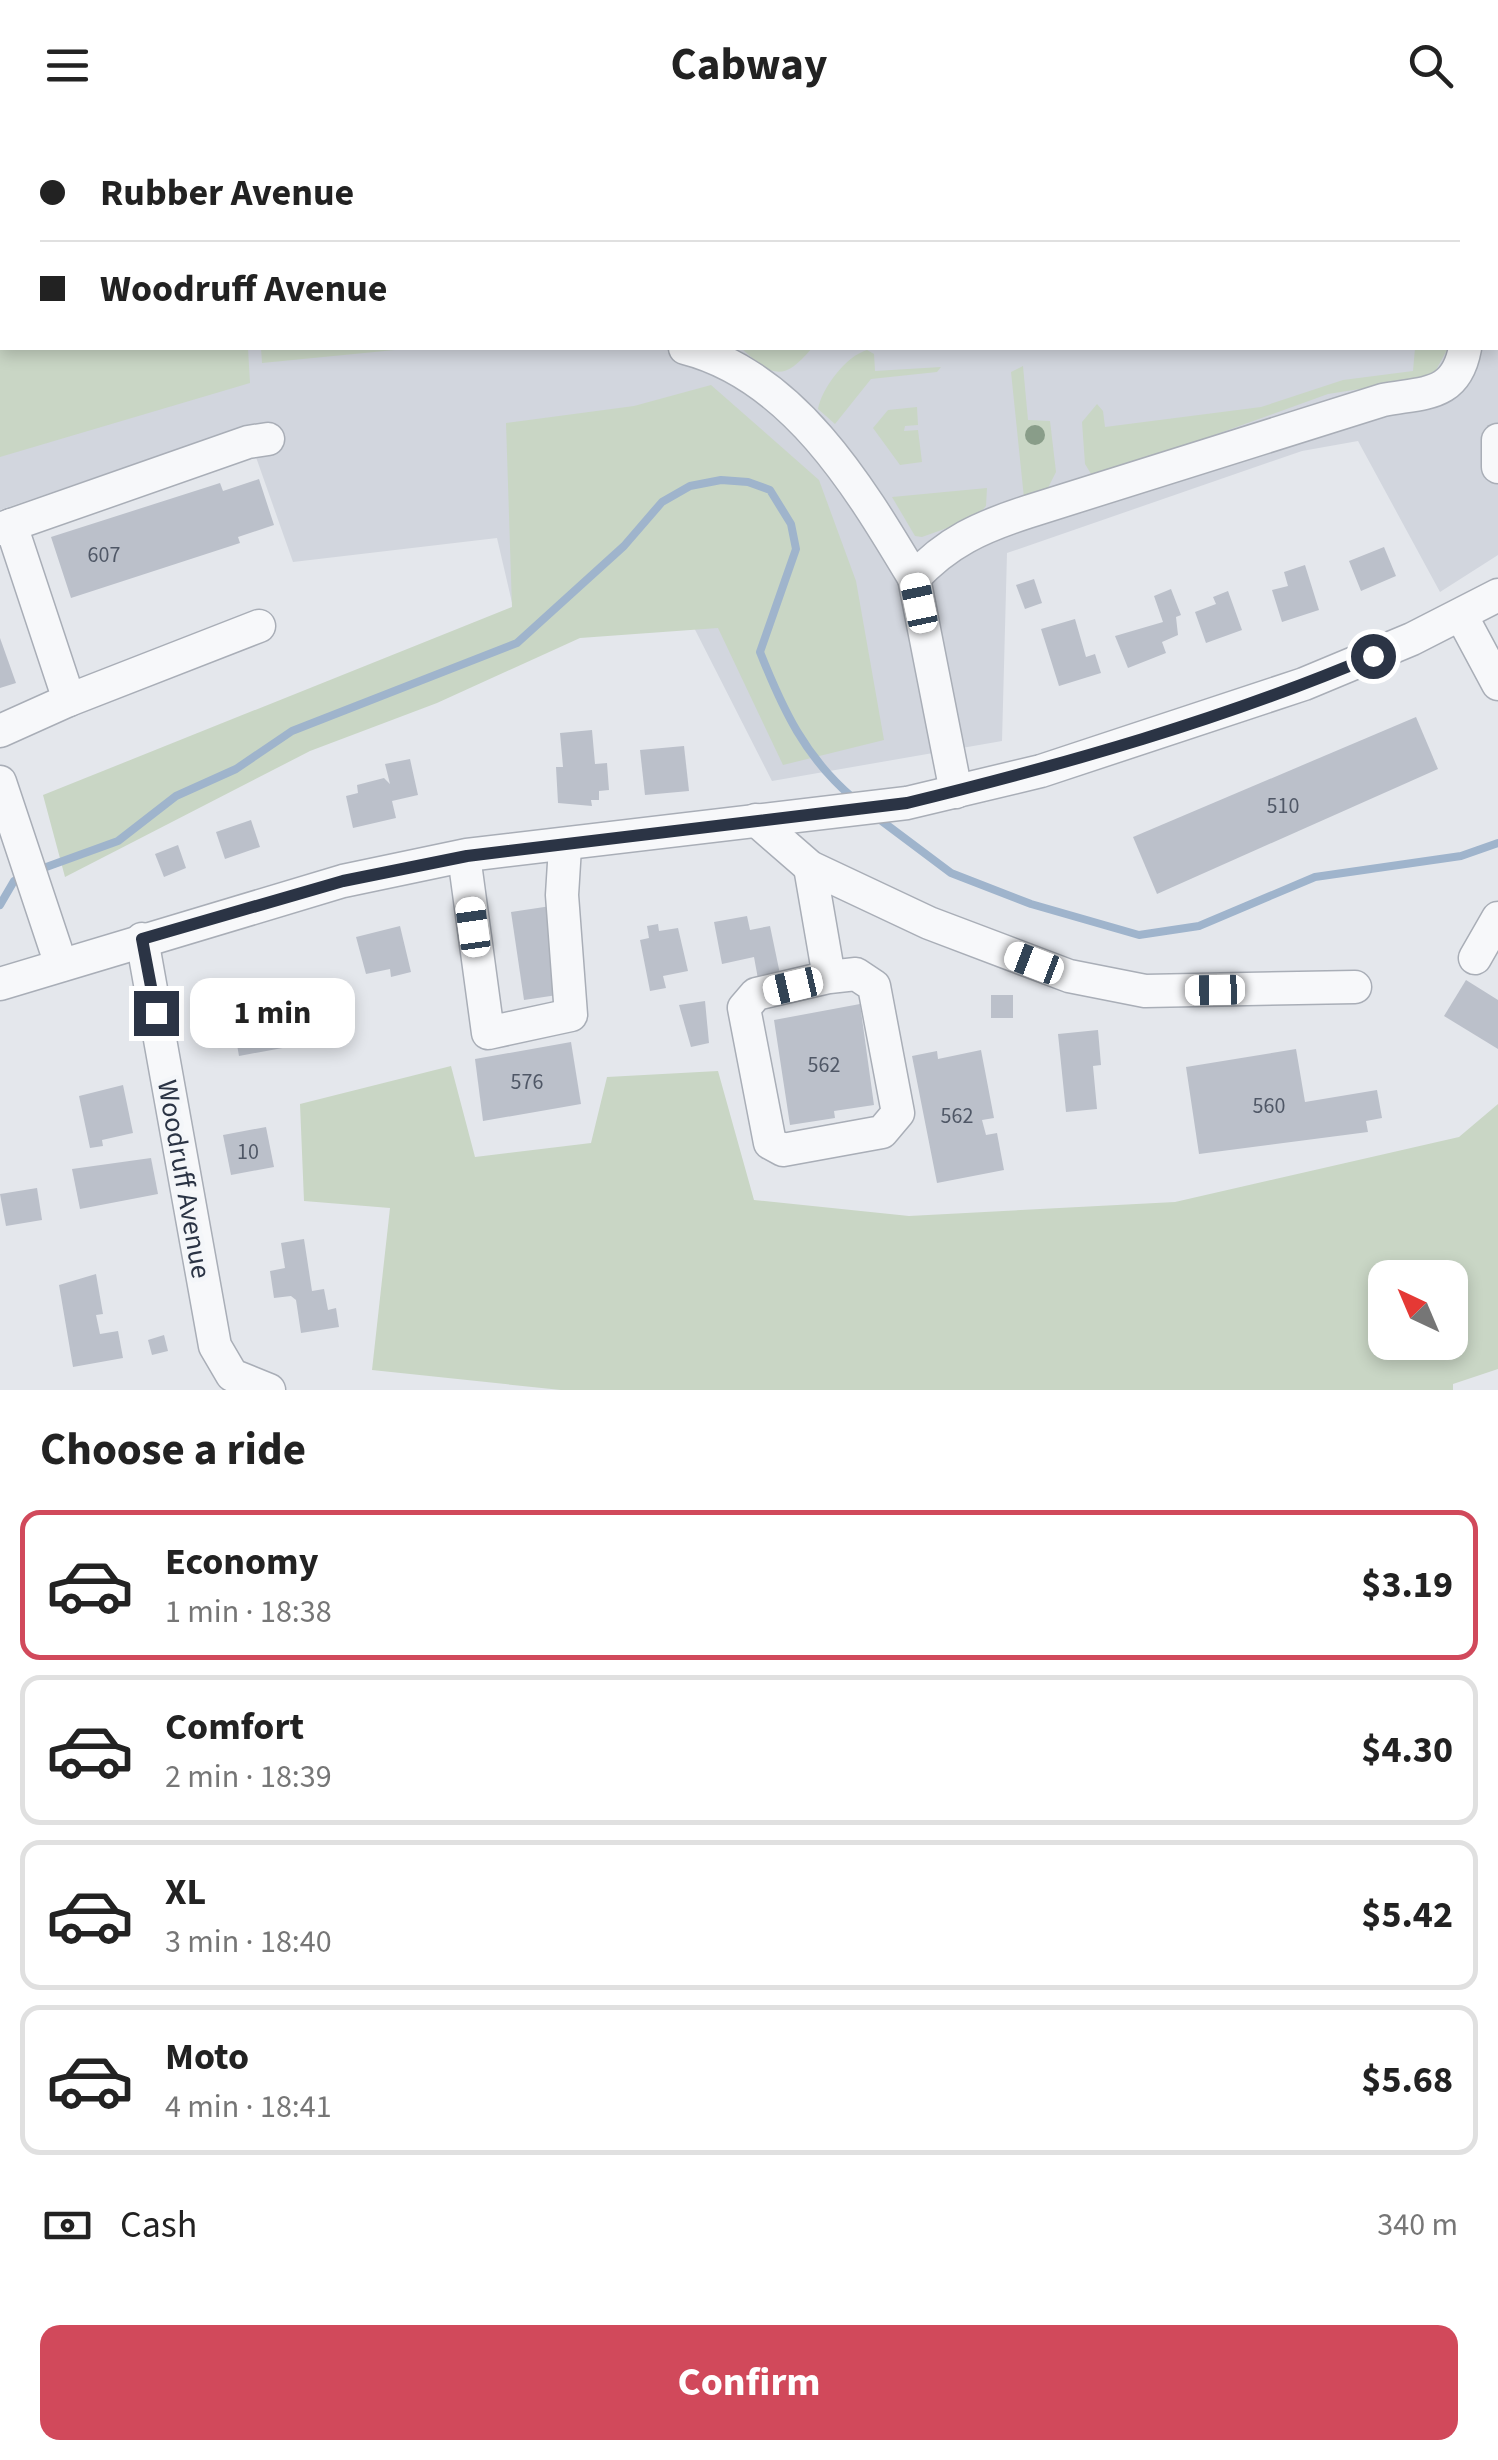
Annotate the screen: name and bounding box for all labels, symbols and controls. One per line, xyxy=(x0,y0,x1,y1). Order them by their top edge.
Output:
text: Cabway xyxy=(671,33,827,97)
icon: menu xyxy=(40,38,95,93)
icon: search xyxy=(1403,38,1458,93)
text: Rubber Avenue xyxy=(100,166,354,220)
text: Woodruff Avenue xyxy=(100,262,388,316)
house number: 607 xyxy=(88,539,120,571)
car xyxy=(898,571,940,635)
route start xyxy=(1351,634,1396,679)
house number: 510 xyxy=(1267,790,1299,822)
car xyxy=(454,895,492,959)
car xyxy=(1001,938,1067,988)
car xyxy=(760,965,826,1007)
car xyxy=(1185,974,1245,1006)
callout: 1 min xyxy=(191,978,356,1048)
text: 1 min xyxy=(234,990,311,1036)
route end xyxy=(134,991,179,1036)
house number: 562 xyxy=(808,1049,840,1081)
house number: 576 xyxy=(511,1066,543,1098)
street label: Woodruff Avenue xyxy=(147,1077,221,1282)
house number: 560 xyxy=(1253,1090,1285,1122)
house number: 562 xyxy=(941,1100,973,1132)
house number: 10 xyxy=(237,1136,259,1168)
north arrow xyxy=(1368,1260,1468,1360)
map controls xyxy=(1368,1260,1468,1360)
text: Choose a ride xyxy=(40,1418,306,1482)
text: Economy xyxy=(165,1535,318,1589)
icon: car xyxy=(45,1540,135,1630)
text: $3.19 xyxy=(1361,1558,1453,1612)
text: 1 min · 18:38 xyxy=(165,1589,332,1635)
text: Comfort xyxy=(165,1700,304,1754)
icon: car xyxy=(45,1705,135,1795)
text: $4.30 xyxy=(1361,1723,1453,1777)
text: 2 min · 18:39 xyxy=(165,1754,332,1800)
text: XL xyxy=(165,1865,206,1919)
icon: car xyxy=(45,1870,135,1960)
text: $5.42 xyxy=(1361,1888,1453,1942)
text: 3 min · 18:40 xyxy=(165,1919,332,1965)
text: Moto xyxy=(165,2030,249,2084)
icon: car xyxy=(45,2035,135,2125)
text: $5.68 xyxy=(1361,2053,1453,2107)
text: 4 min · 18:41 xyxy=(165,2084,332,2130)
icon: cash xyxy=(40,2198,95,2253)
text: Cash xyxy=(120,2198,197,2252)
text: 340 m xyxy=(1377,2202,1458,2248)
button: Confirm xyxy=(40,2325,1458,2440)

